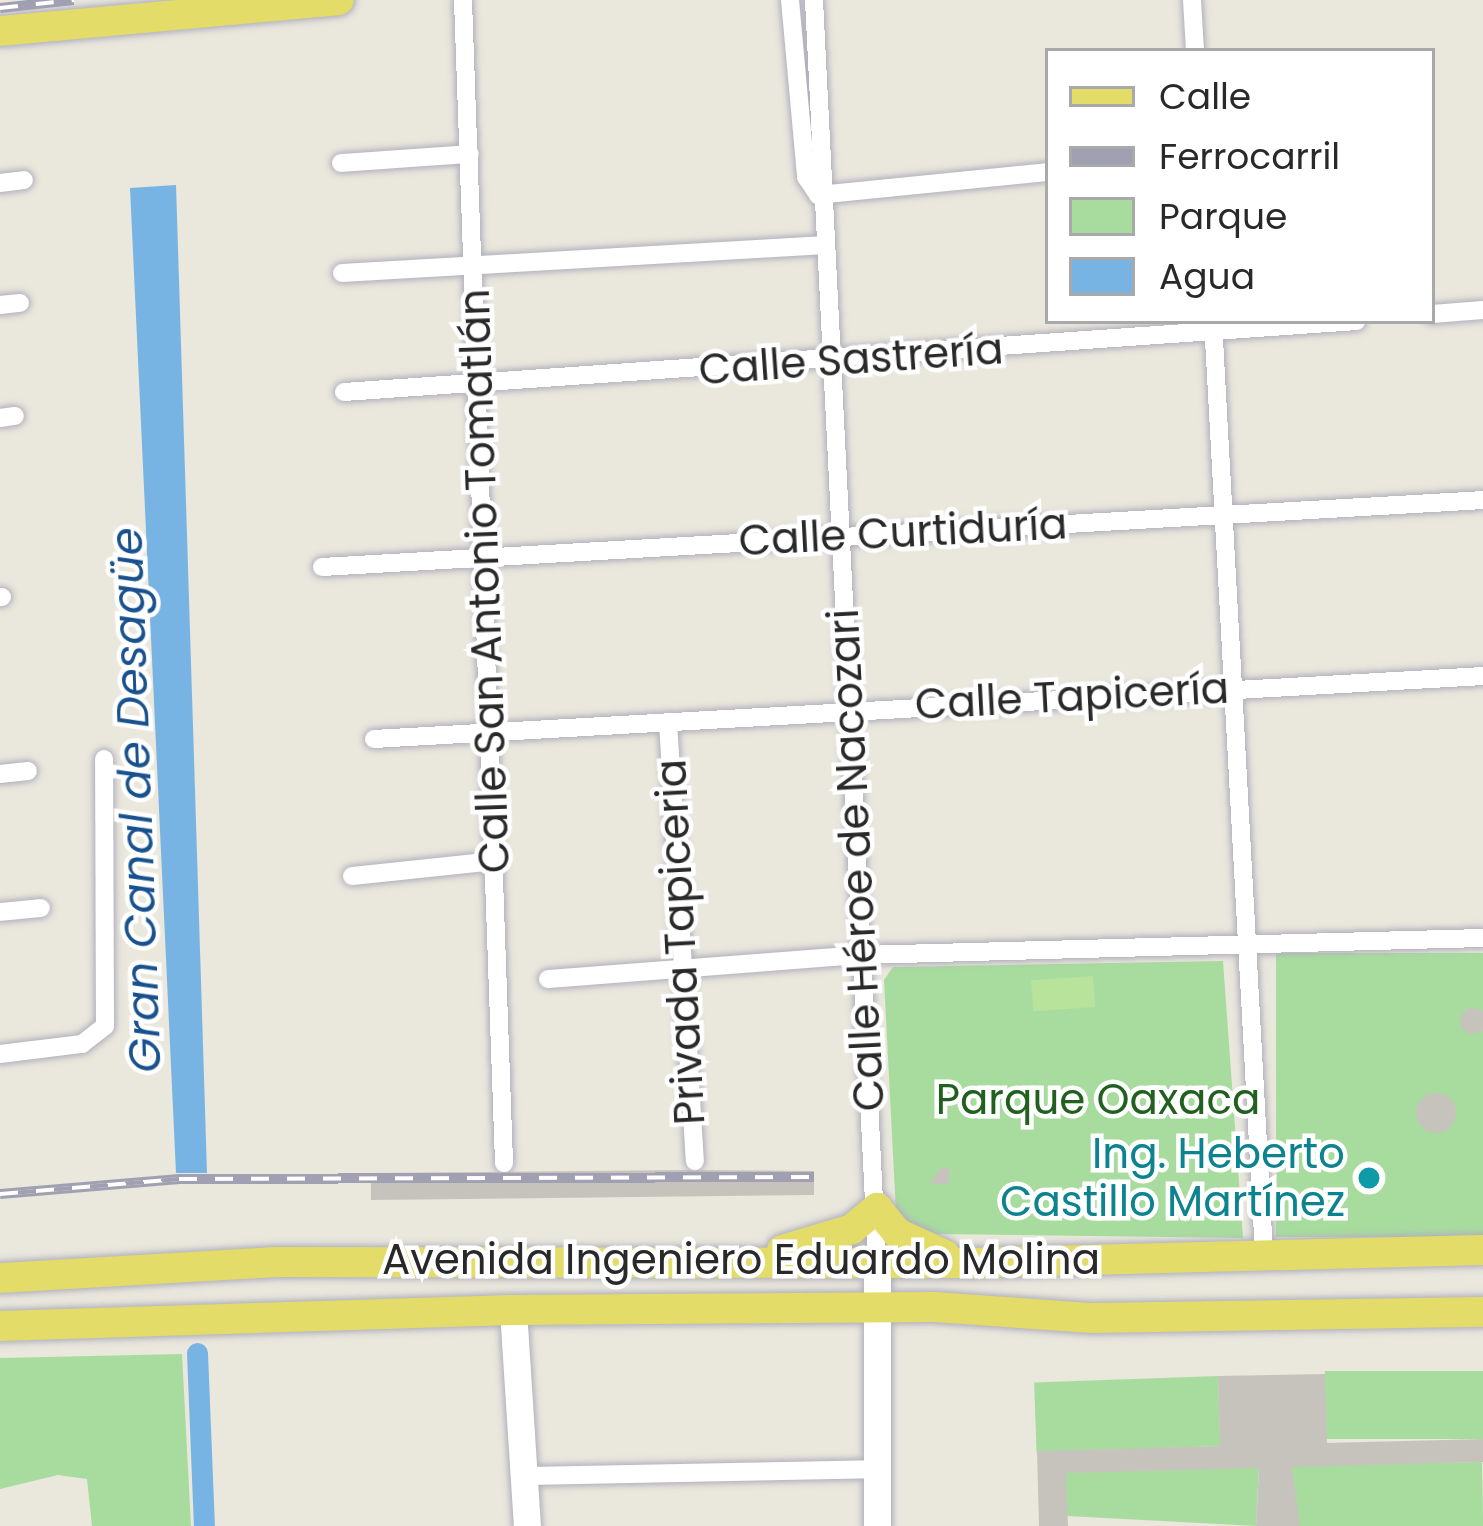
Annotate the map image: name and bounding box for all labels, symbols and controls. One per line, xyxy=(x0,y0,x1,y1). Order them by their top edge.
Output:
legend xyxy=(1045,48,1435,324)
text: Calle xyxy=(1159,71,1251,122)
text: Ferrocarril xyxy=(1159,131,1340,182)
text: Parque xyxy=(1159,191,1287,242)
text: Agua xyxy=(1159,251,1255,302)
street label: Calle San Antonio Tomatlán xyxy=(450,288,520,874)
street label: Calle Sastrería xyxy=(697,324,1005,396)
street label: Calle Curtiduría xyxy=(737,499,1069,567)
water label: Gran Canal de Desagüe xyxy=(99,526,173,1074)
street label: Calle Héroe de Nacozari xyxy=(819,607,895,1113)
street label: Calle Tapicería xyxy=(914,664,1230,730)
street label: Privada Tapiceria xyxy=(646,758,716,1126)
park label: Parque Oaxaca xyxy=(936,1075,1260,1125)
place label: Ing. Heberto Castillo Martínez xyxy=(1000,1129,1345,1228)
marker: Ing. Heberto Castillo Martínez xyxy=(1356,1165,1382,1191)
street label: Avenida Ingeniero Eduardo Molina xyxy=(382,1235,1100,1285)

